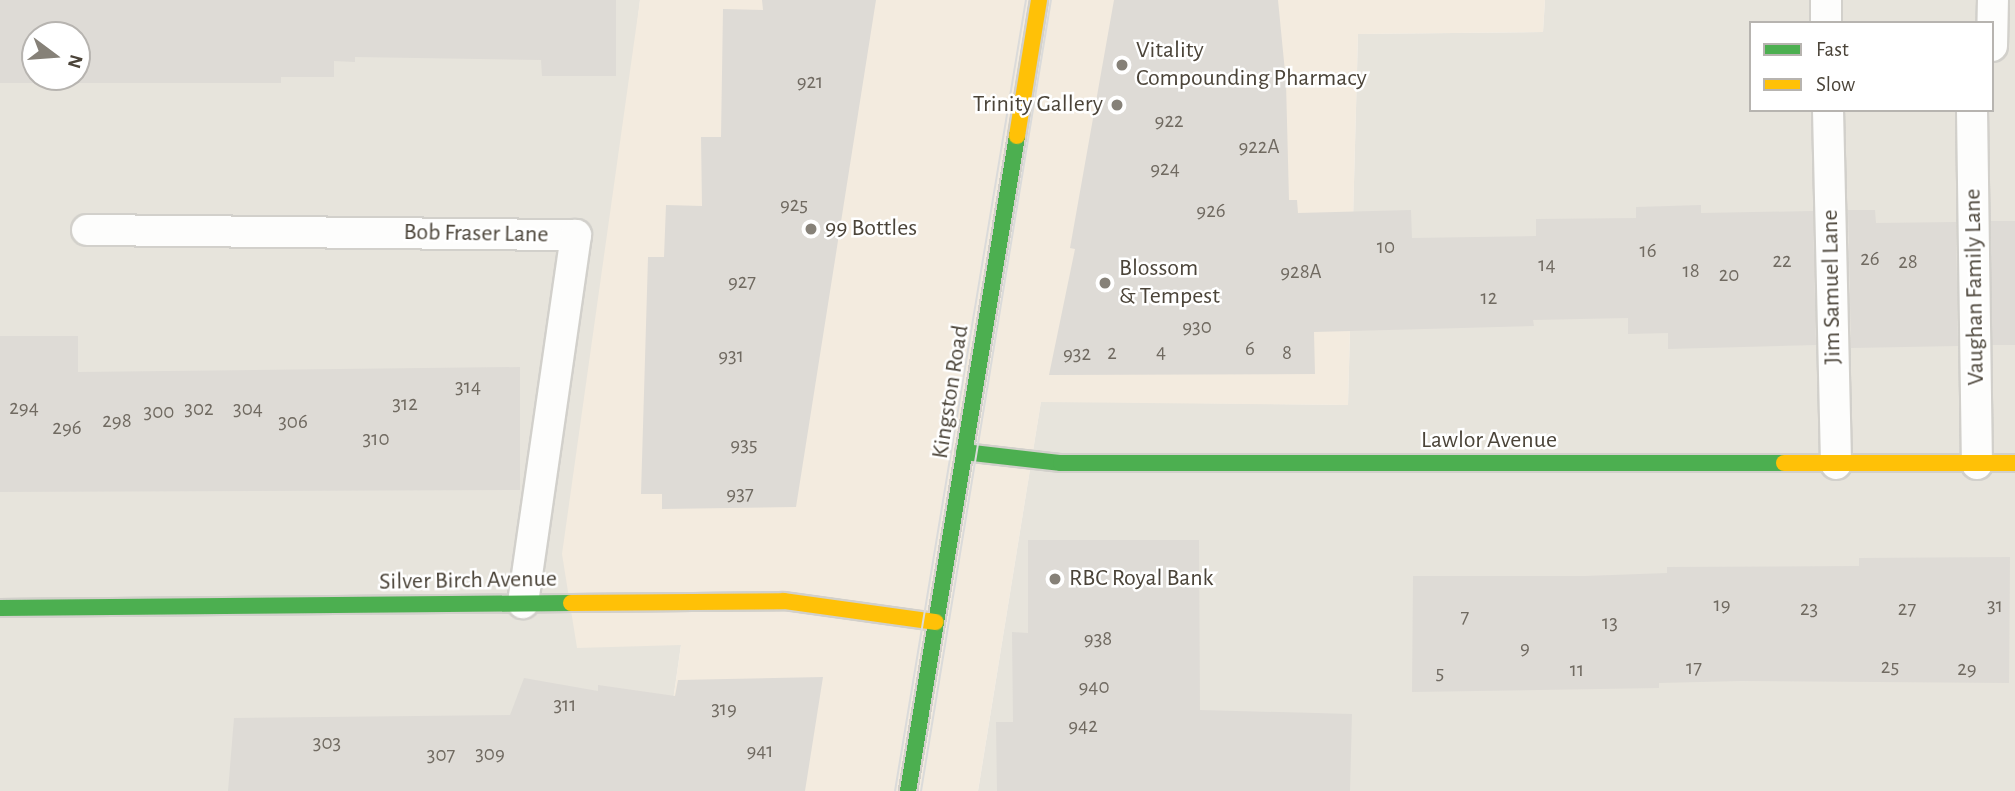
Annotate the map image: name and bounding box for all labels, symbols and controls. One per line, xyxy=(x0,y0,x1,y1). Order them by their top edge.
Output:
north arrow xyxy=(21,21,91,91)
legend xyxy=(1749,21,1994,112)
place label: Vitality Compounding Pharmacy xyxy=(1136,37,1367,93)
text: Fast xyxy=(1816,39,1849,60)
text: N xyxy=(64,52,86,70)
marker: Vitality Compounding Pharmacy xyxy=(1114,57,1130,73)
house number: 921 xyxy=(797,69,823,95)
text: Slow xyxy=(1816,74,1855,95)
place label: Trinity Gallery xyxy=(973,91,1103,119)
marker: Trinity Gallery xyxy=(1109,97,1125,113)
house number: 922 xyxy=(1155,108,1183,134)
house number: 922A xyxy=(1238,134,1280,160)
house number: 924 xyxy=(1150,156,1180,182)
street label: Vaughan Family Lane xyxy=(1959,188,1991,386)
house number: 925 xyxy=(780,192,808,218)
house number: 926 xyxy=(1196,198,1226,224)
street label: Jim Samuel Lane xyxy=(1816,209,1848,365)
place label: 99 Bottles xyxy=(825,215,917,243)
street label: Bob Fraser Lane xyxy=(403,218,549,250)
marker: 99 Bottles xyxy=(803,221,819,237)
house number: 10 xyxy=(1377,234,1395,260)
house number: 16 xyxy=(1639,238,1657,264)
house number: 26 xyxy=(1860,246,1880,272)
house number: 22 xyxy=(1772,248,1792,274)
house number: 28 xyxy=(1898,249,1918,275)
house number: 14 xyxy=(1538,252,1556,278)
place label: Blossom & Tempest xyxy=(1119,255,1220,311)
house number: 18 xyxy=(1682,258,1700,284)
house number: 928A xyxy=(1280,259,1322,285)
house number: 20 xyxy=(1719,262,1739,288)
house number: 927 xyxy=(728,269,756,295)
marker: Blossom & Tempest xyxy=(1097,275,1113,291)
house number: 12 xyxy=(1481,285,1497,311)
house number: 930 xyxy=(1182,314,1212,340)
street label: Kingston Road xyxy=(926,323,976,461)
house number: 6 xyxy=(1245,336,1255,362)
house number: 4 xyxy=(1156,339,1166,365)
house number: 2 xyxy=(1107,340,1117,366)
house number: 8 xyxy=(1282,340,1292,366)
house number: 932 xyxy=(1063,341,1091,367)
house number: 931 xyxy=(718,343,744,369)
house number: 314 xyxy=(455,374,481,400)
house number: 312 xyxy=(392,391,418,417)
house number: 294 xyxy=(9,395,39,421)
house number: 302 xyxy=(184,396,214,422)
house number: 304 xyxy=(233,396,263,422)
house number: 300 xyxy=(144,399,174,425)
house number: 298 xyxy=(102,408,132,434)
house number: 306 xyxy=(278,409,308,435)
house number: 296 xyxy=(52,415,82,441)
house number: 310 xyxy=(363,426,389,452)
street label: Lawlor Avenue xyxy=(1421,427,1557,455)
house number: 935 xyxy=(730,432,758,458)
house number: 937 xyxy=(726,481,754,507)
street label: Silver Birch Avenue xyxy=(379,565,557,597)
place label: RBC Royal Bank xyxy=(1069,565,1213,593)
marker: RBC Royal Bank xyxy=(1047,571,1063,587)
house number: 19 xyxy=(1713,592,1731,618)
house number: 31 xyxy=(1987,593,2003,619)
house number: 23 xyxy=(1800,596,1818,622)
house number: 27 xyxy=(1898,596,1916,622)
house number: 7 xyxy=(1461,604,1469,630)
house number: 13 xyxy=(1602,610,1618,636)
house number: 938 xyxy=(1084,626,1112,652)
house number: 9 xyxy=(1520,635,1530,661)
house number: 25 xyxy=(1881,654,1899,680)
house number: 17 xyxy=(1686,655,1702,681)
house number: 29 xyxy=(1957,656,1977,682)
house number: 11 xyxy=(1570,657,1584,683)
house number: 5 xyxy=(1436,660,1444,686)
house number: 940 xyxy=(1078,674,1110,700)
house number: 311 xyxy=(553,692,577,718)
house number: 319 xyxy=(711,696,737,722)
house number: 942 xyxy=(1068,713,1098,739)
house number: 303 xyxy=(313,730,341,756)
house number: 941 xyxy=(746,738,774,764)
house number: 309 xyxy=(475,741,505,767)
house number: 307 xyxy=(427,742,455,768)

